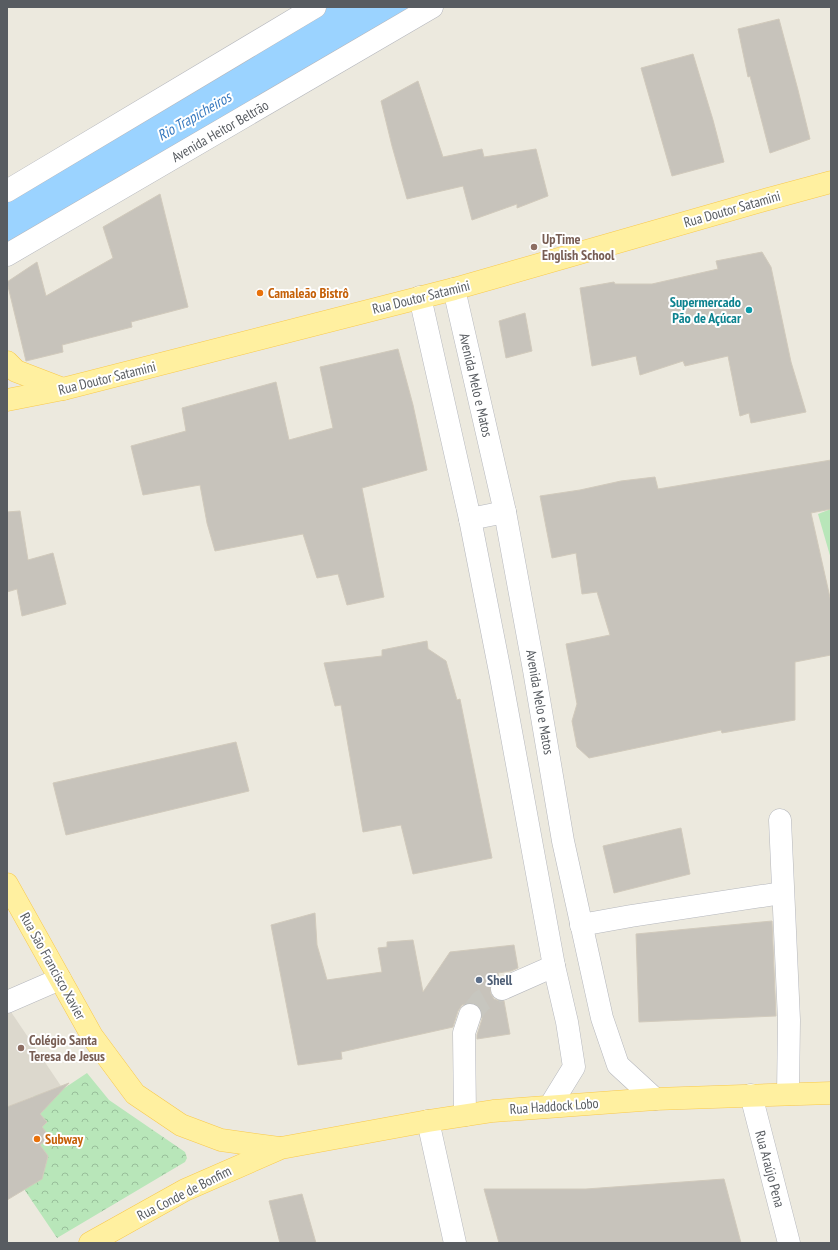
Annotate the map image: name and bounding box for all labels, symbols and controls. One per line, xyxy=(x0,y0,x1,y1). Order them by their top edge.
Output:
water label: Rio Trapicheiros xyxy=(154,86,236,145)
street label: Avenida Heitor Beltrão xyxy=(168,96,272,166)
street label: Rua Doutor Satamini xyxy=(682,187,782,231)
place label: UpTime English School xyxy=(542,230,615,264)
marker: UpTime English School xyxy=(529,242,539,252)
street label: Rua Doutor Satamini xyxy=(370,276,472,318)
place label: Camaleão Bistrô xyxy=(268,284,349,302)
marker: Camaleão Bistrô xyxy=(255,288,265,298)
place label: Supermercado Pão de Açúcar xyxy=(670,293,742,327)
marker: Supermercado Pão de Açúcar xyxy=(744,305,754,315)
street label: Avenida Melo e Matos xyxy=(455,331,497,439)
street label: Rua Doutor Satamini xyxy=(56,357,158,399)
street label: Avenida Melo e Matos xyxy=(522,648,558,756)
street label: Rua São Francisco Xavier xyxy=(16,909,90,1023)
place label: Shell xyxy=(487,971,513,989)
marker: Shell xyxy=(474,975,484,985)
place label: Colégio Santa Teresa de Jesus xyxy=(29,1031,105,1065)
marker: Colégio Santa Teresa de Jesus xyxy=(16,1043,26,1053)
street label: Rua Haddock Lobo xyxy=(509,1094,599,1118)
street label: Rua Araújo Pena xyxy=(751,1129,789,1209)
place label: Subway xyxy=(45,1130,84,1148)
marker: Subway xyxy=(32,1134,42,1144)
street label: Rua Conde de Bonfim xyxy=(134,1162,234,1224)

